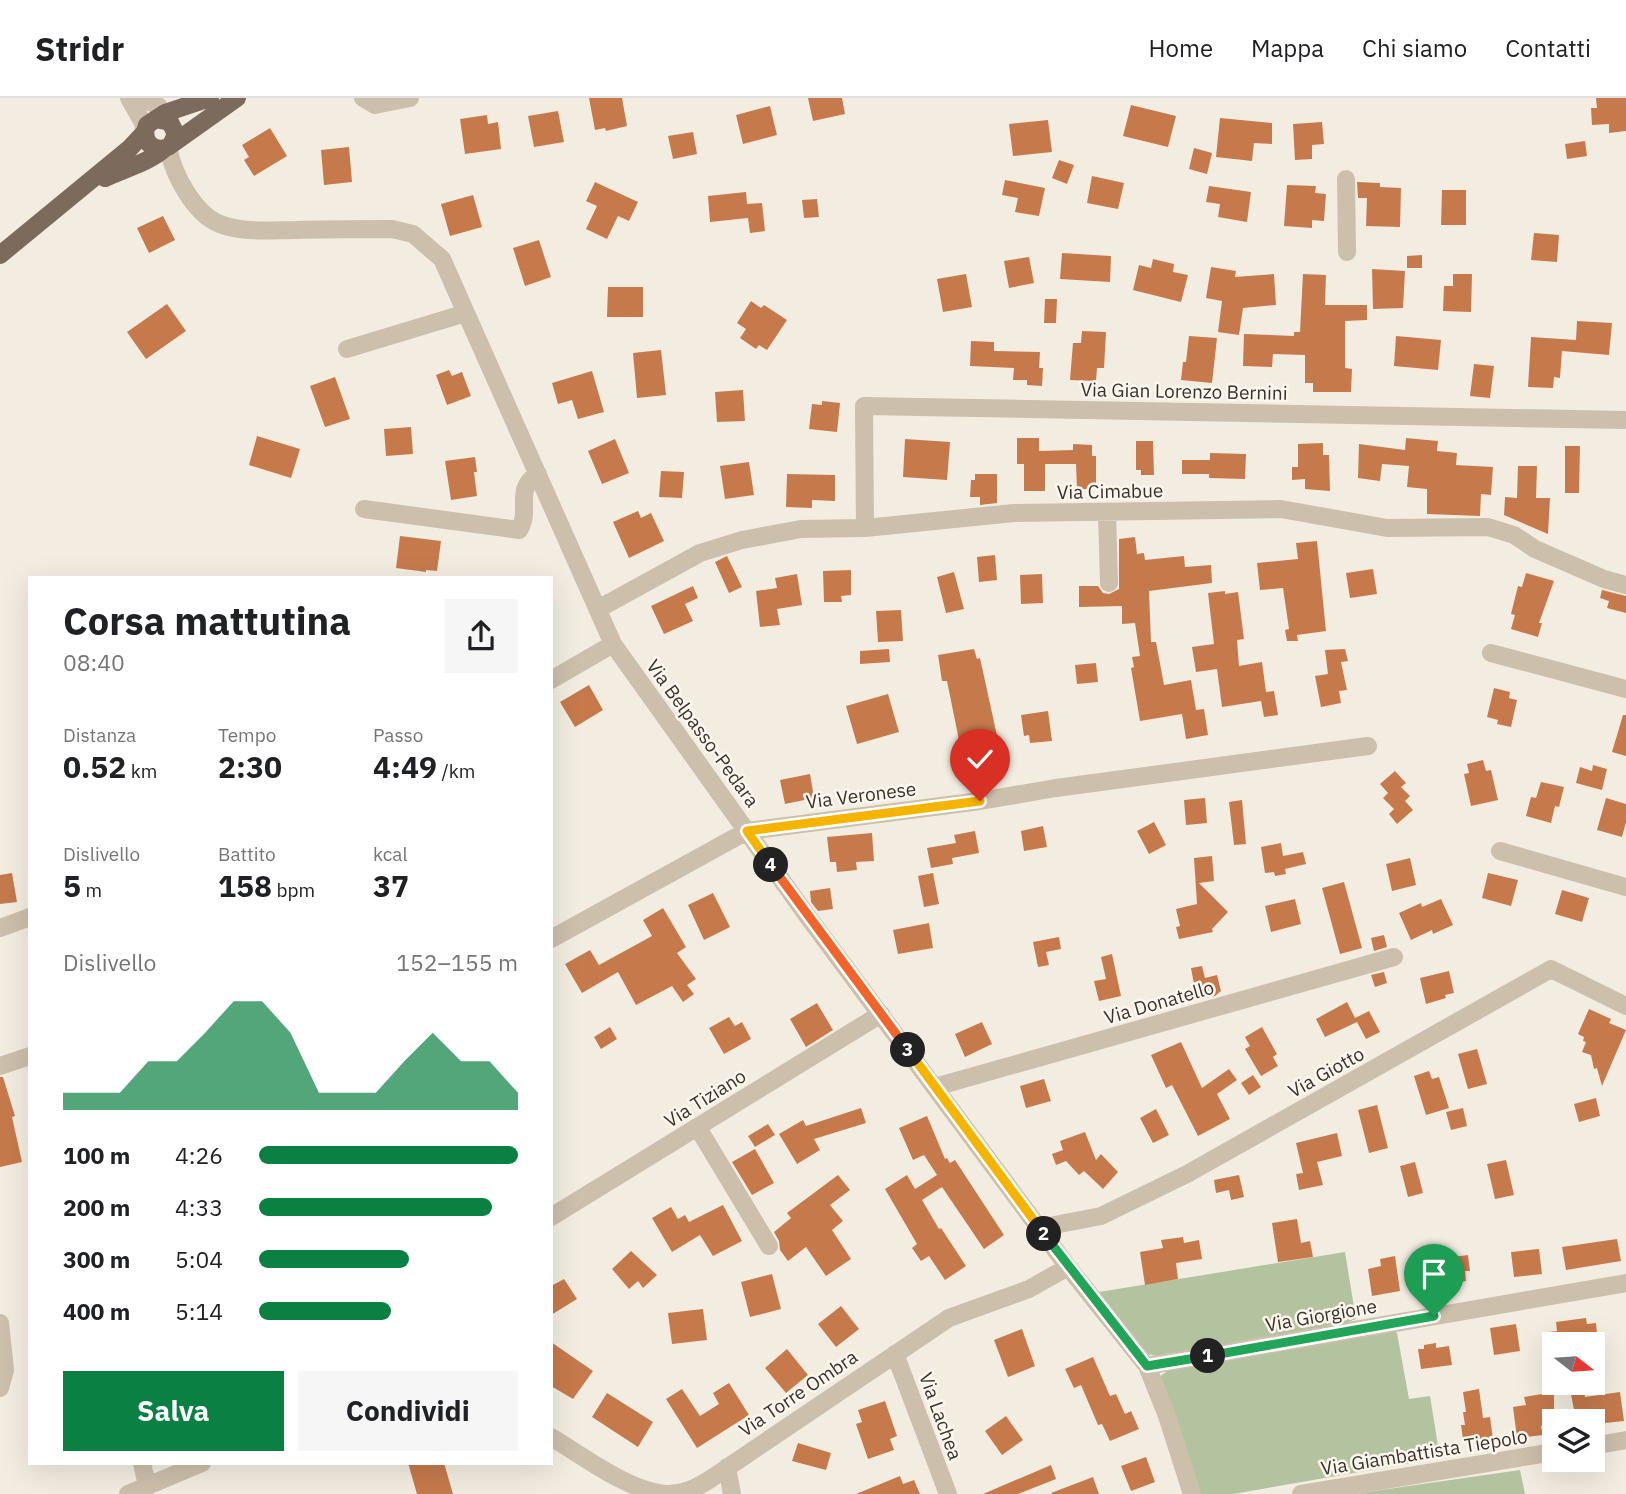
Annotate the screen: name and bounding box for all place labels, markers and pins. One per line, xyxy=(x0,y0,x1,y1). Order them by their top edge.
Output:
pin xyxy=(950,729,1010,801)
pin: 4 xyxy=(754,848,788,882)
pin: 3 xyxy=(890,1032,926,1068)
pin: 2 xyxy=(1026,1216,1062,1252)
pin xyxy=(1404,1244,1464,1316)
pin: 1 xyxy=(1190,1338,1226,1374)

